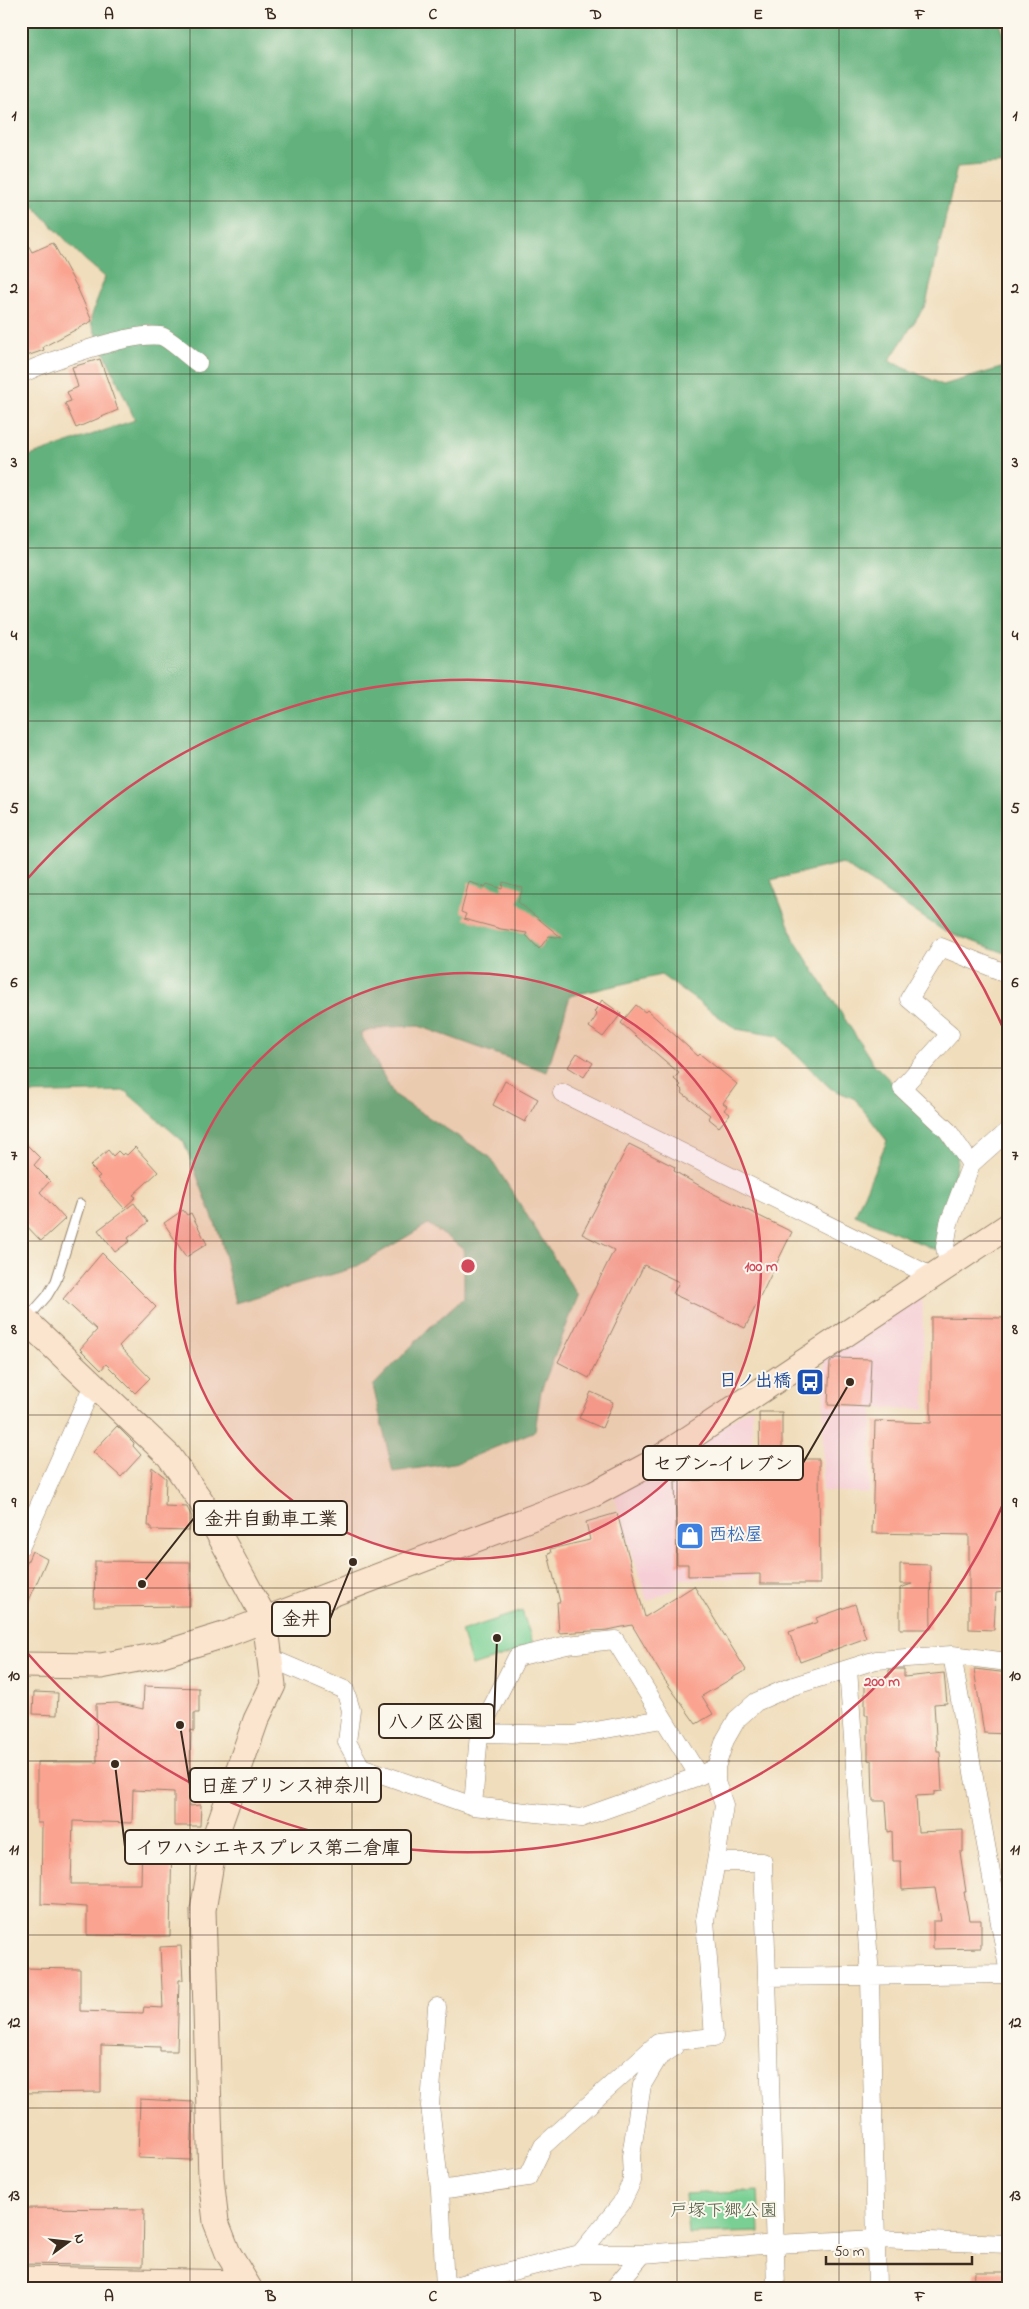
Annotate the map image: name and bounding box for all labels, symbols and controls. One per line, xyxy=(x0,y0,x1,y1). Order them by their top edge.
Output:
text: A xyxy=(104,3,114,27)
text: B xyxy=(265,3,277,27)
text: C xyxy=(429,3,438,27)
text: D xyxy=(589,3,602,27)
text: E xyxy=(753,3,763,27)
text: F xyxy=(914,3,926,27)
text: 1 xyxy=(11,104,17,128)
text: 1 xyxy=(1012,104,1018,128)
text: 2 xyxy=(9,277,18,301)
text: 2 xyxy=(1010,277,1019,301)
text: 3 xyxy=(10,451,18,475)
text: 3 xyxy=(1011,451,1019,475)
text: 4 xyxy=(10,624,18,648)
text: 4 xyxy=(1011,624,1019,648)
text: 5 xyxy=(9,797,19,821)
text: 5 xyxy=(1010,797,1020,821)
text: 6 xyxy=(9,971,18,995)
text: 6 xyxy=(1010,971,1019,995)
text: 7 xyxy=(11,1144,18,1168)
text: 7 xyxy=(1012,1144,1019,1168)
text: 100 m xyxy=(744,1256,778,1278)
centre of rings xyxy=(459,1257,477,1275)
text: 8 xyxy=(10,1318,17,1342)
text: 8 xyxy=(1011,1318,1018,1342)
bus stop icon: 日ノ出橋 xyxy=(795,1367,825,1397)
place label: 日ノ出橋 xyxy=(719,1369,791,1395)
callout: セブン-イレブン xyxy=(643,1446,803,1480)
text: セブン-イレブン xyxy=(653,1452,793,1479)
text: 9 xyxy=(11,1491,17,1515)
text: 9 xyxy=(1012,1491,1018,1515)
callout: 金井自動車工業 xyxy=(194,1501,347,1535)
text: 金井自動車工業 xyxy=(204,1507,338,1534)
shop icon: 西松屋 xyxy=(675,1521,705,1551)
place label: 西松屋 xyxy=(709,1523,763,1549)
callout: 金井 xyxy=(272,1602,330,1636)
text: 金井 xyxy=(282,1607,320,1634)
text: 10 xyxy=(8,1664,20,1688)
text: 10 xyxy=(1009,1664,1021,1688)
text: 200 m xyxy=(863,1671,900,1693)
callout: 八ノ区公園 xyxy=(379,1704,494,1738)
text: 八ノ区公園 xyxy=(388,1710,484,1737)
callout: 日産プリンス神奈川 xyxy=(190,1768,381,1802)
text: 日産プリンス神奈川 xyxy=(200,1774,372,1801)
callout: イワハシエキスプレス第二倉庫 xyxy=(125,1830,411,1864)
text: イワハシエキスプレス第二倉庫 xyxy=(135,1836,401,1863)
text: 11 xyxy=(9,1838,20,1862)
text: 11 xyxy=(1010,1838,1021,1862)
text: 12 xyxy=(7,2011,21,2035)
text: 12 xyxy=(1008,2011,1022,2035)
text: 13 xyxy=(8,2184,20,2208)
text: 13 xyxy=(1009,2184,1021,2208)
park label: 戸塚下郷公園 xyxy=(670,2199,778,2225)
north arrow xyxy=(42,2216,92,2266)
text: N xyxy=(68,2232,90,2246)
scale bar xyxy=(826,2234,973,2266)
text: 50 m xyxy=(834,2241,865,2263)
text: A xyxy=(104,2285,114,2309)
text: B xyxy=(265,2285,277,2309)
text: C xyxy=(429,2285,438,2309)
text: D xyxy=(589,2285,602,2309)
text: E xyxy=(753,2285,763,2309)
text: F xyxy=(914,2285,926,2309)

